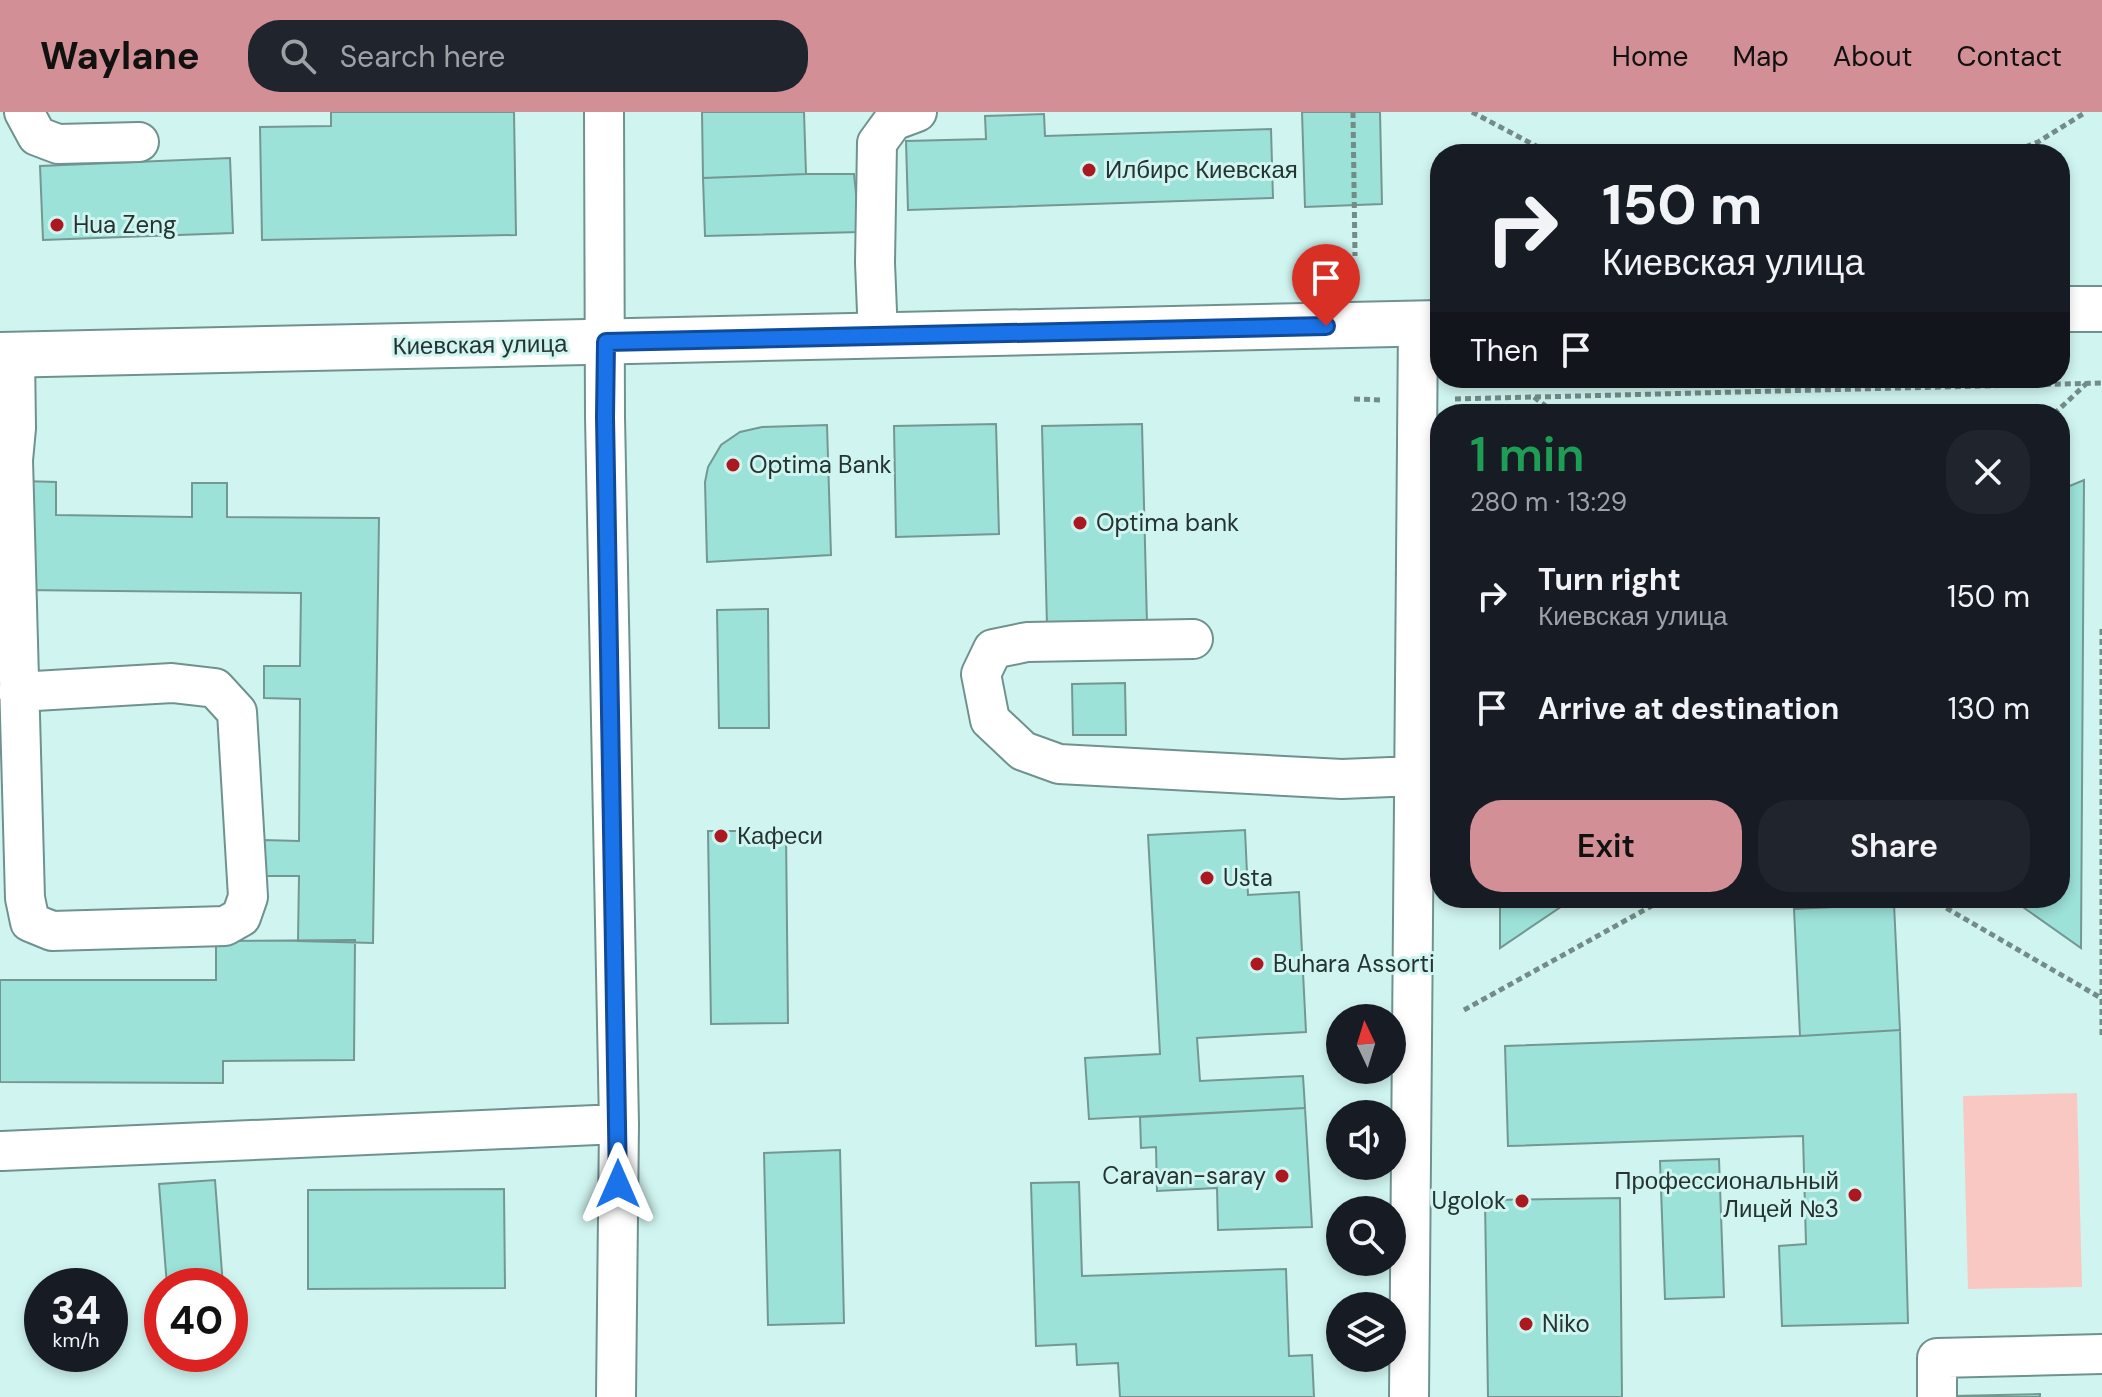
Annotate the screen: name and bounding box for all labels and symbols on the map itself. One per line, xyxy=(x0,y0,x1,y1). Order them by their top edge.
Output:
place label: Илбирс Киевская xyxy=(1105,154,1298,185)
marker: Илбирс Киевская xyxy=(1080,161,1098,179)
place label: Hua Zeng xyxy=(73,209,176,240)
marker: Hua Zeng xyxy=(48,216,66,234)
pin xyxy=(1292,244,1360,326)
street label: Киевская улица xyxy=(392,327,568,362)
place label: Optima Bank xyxy=(749,449,892,480)
marker: Optima Bank xyxy=(724,456,742,474)
place label: Optima bank xyxy=(1096,507,1239,538)
marker: Optima bank xyxy=(1071,514,1089,532)
place label: Кафеси xyxy=(737,820,823,851)
marker: Кафеси xyxy=(712,827,730,845)
place label: Usta xyxy=(1223,862,1273,893)
marker: Usta xyxy=(1198,869,1216,887)
place label: Buhara Assorti xyxy=(1273,948,1435,979)
marker: Buhara Assorti xyxy=(1248,955,1266,973)
north arrow xyxy=(1326,1004,1406,1084)
position arrow xyxy=(576,1142,660,1226)
place label: Caravan-saray xyxy=(1102,1160,1266,1191)
place label: Профессиональный Лицей №3 xyxy=(1614,1165,1839,1224)
marker: Caravan-saray xyxy=(1273,1167,1291,1185)
place label: Ugolok xyxy=(1431,1185,1506,1216)
marker: Профессиональный Лицей №3 xyxy=(1846,1186,1864,1204)
marker: Ugolok xyxy=(1513,1192,1531,1210)
speed limit sign: 40 xyxy=(144,1268,248,1372)
place label: Niko xyxy=(1542,1308,1590,1339)
marker: Niko xyxy=(1517,1315,1535,1333)

